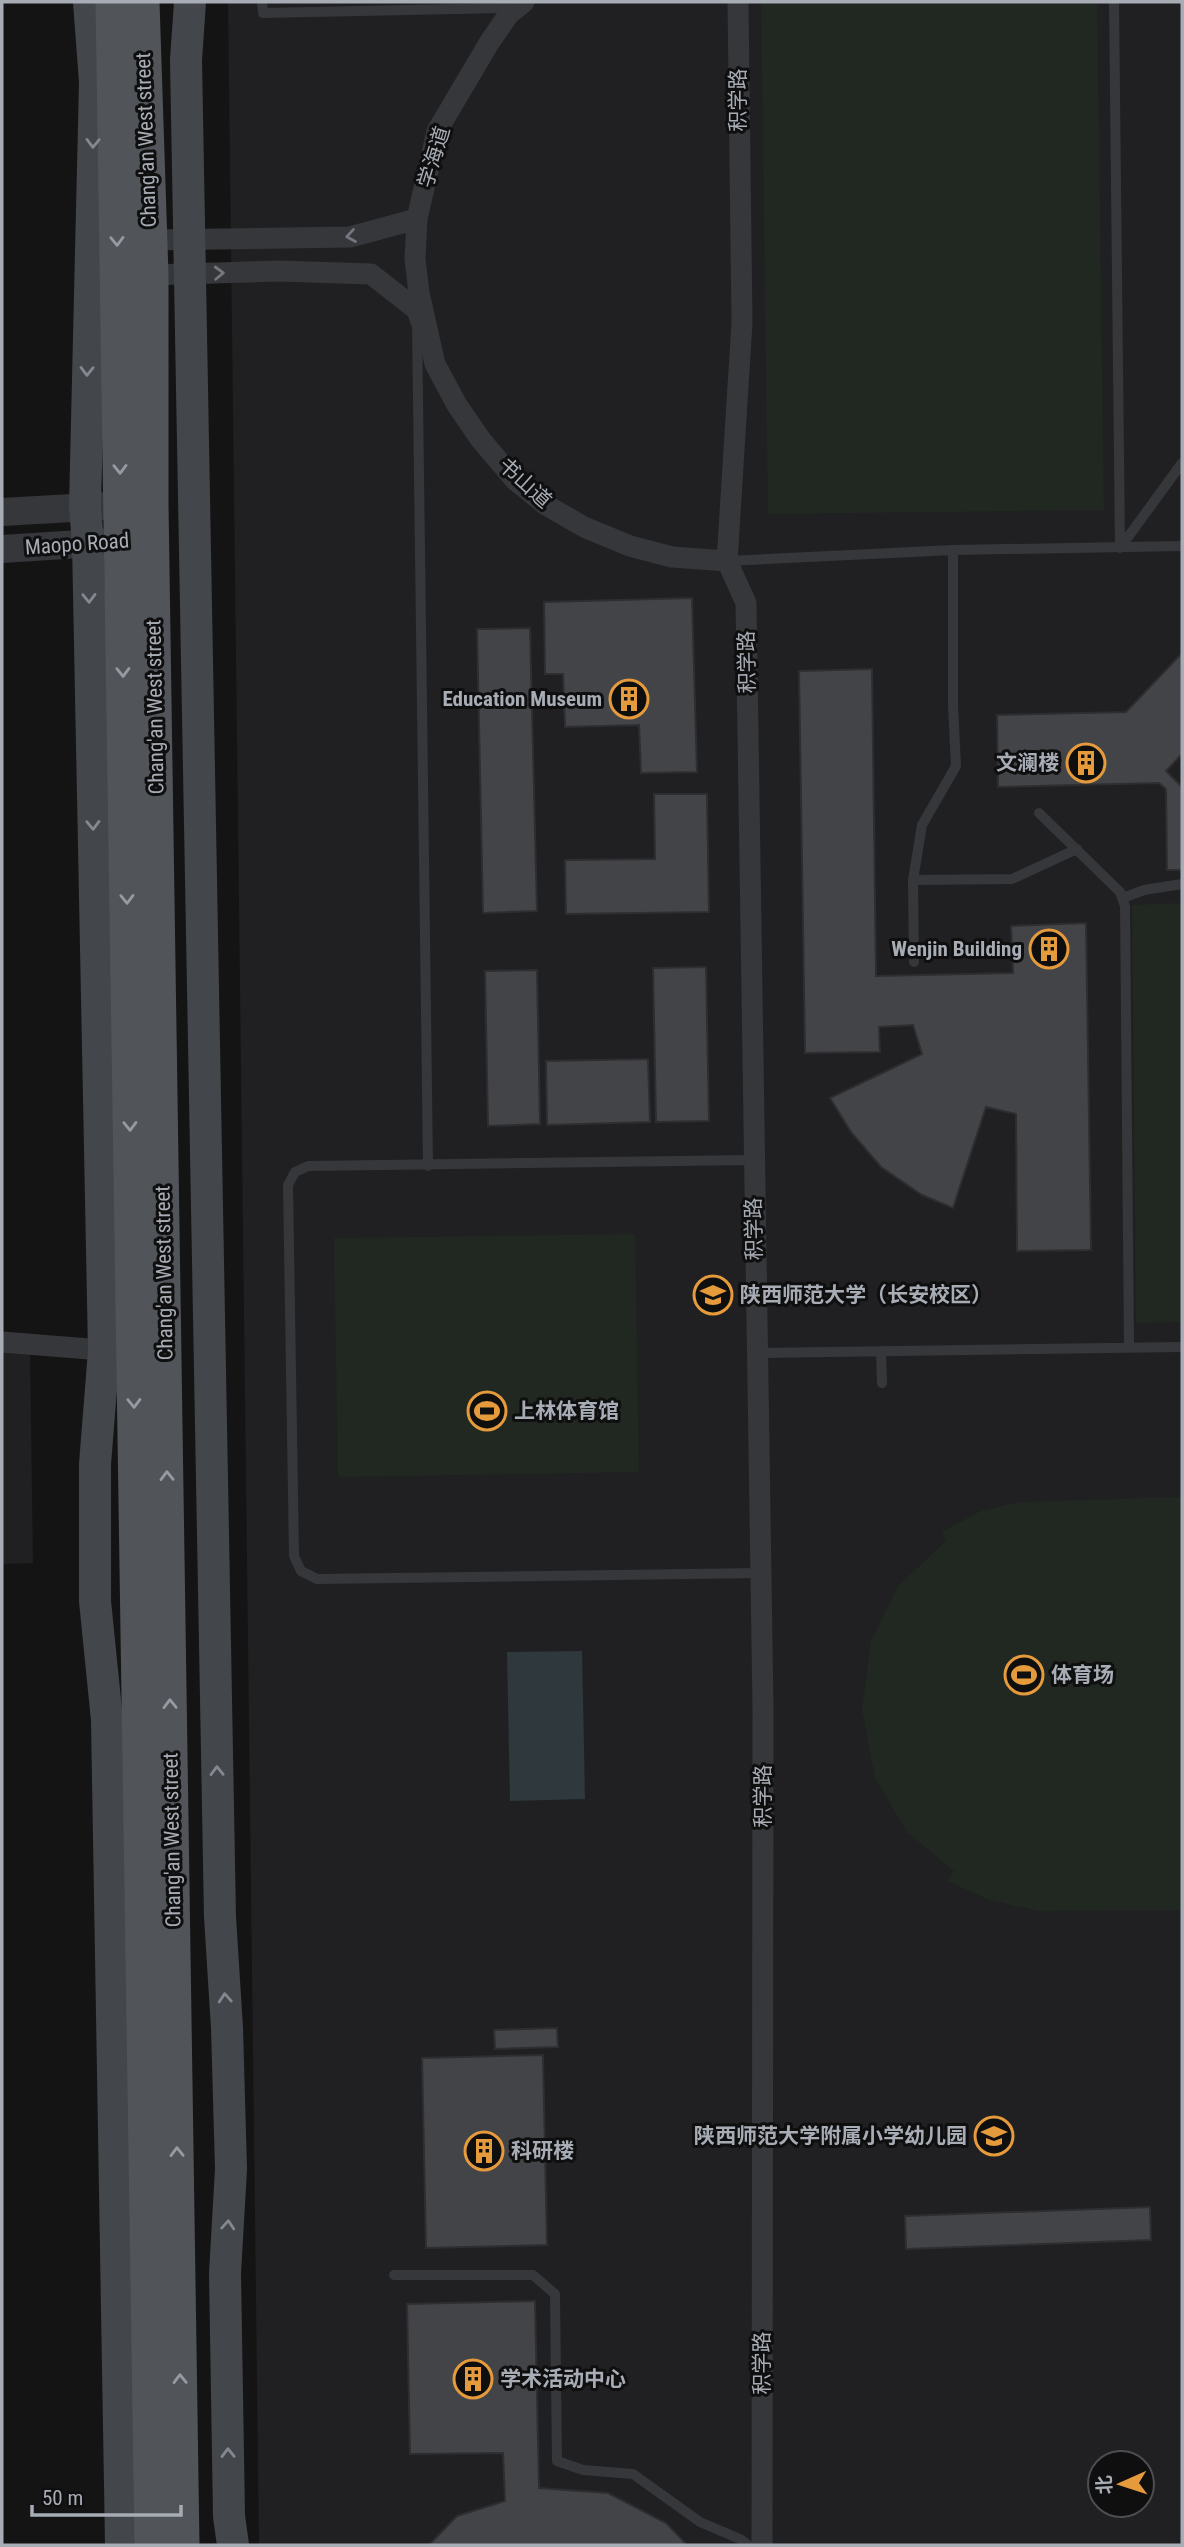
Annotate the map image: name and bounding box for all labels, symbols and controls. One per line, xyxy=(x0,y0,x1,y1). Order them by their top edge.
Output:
street label: Chang'an West street xyxy=(131,52,161,228)
street label: 积学路 xyxy=(726,69,750,132)
street label: 学海道 xyxy=(413,123,455,191)
one-way arrow xyxy=(86,138,101,149)
one-way arrow xyxy=(345,228,357,243)
one-way arrow xyxy=(109,237,125,247)
one-way arrow xyxy=(214,266,225,281)
one-way arrow xyxy=(80,365,95,376)
street label: 书山道 xyxy=(494,453,556,513)
one-way arrow xyxy=(113,464,128,475)
street label: Maopo Road xyxy=(24,528,130,560)
one-way arrow xyxy=(81,593,97,604)
street label: Chang'an West street xyxy=(141,619,169,795)
street label: 积学路 xyxy=(734,630,760,694)
one-way arrow xyxy=(116,666,131,677)
building icon: Education Museum xyxy=(608,678,650,720)
place label: Education Museum xyxy=(443,687,602,711)
building icon: 文澜楼 xyxy=(1065,742,1107,784)
place label: 文澜楼 xyxy=(996,751,1059,775)
one-way arrow xyxy=(86,820,101,831)
one-way arrow xyxy=(119,894,135,905)
building icon: Wenjin Building xyxy=(1028,928,1070,970)
place label: Wenjin Building xyxy=(891,937,1022,961)
one-way arrow xyxy=(122,1122,138,1132)
street label: Chang'an West street xyxy=(150,1185,178,1361)
street label: 积学路 xyxy=(741,1197,767,1261)
school or university icon: 陕西师范大学（长安校区） xyxy=(692,1274,734,1316)
place label: 陕西师范大学（长安校区） xyxy=(740,1283,992,1307)
sports icon: 上林体育馆 xyxy=(466,1390,508,1432)
one-way arrow xyxy=(127,1398,142,1409)
place label: 上林体育馆 xyxy=(514,1399,619,1423)
one-way arrow xyxy=(159,1470,174,1481)
sports icon: 体育场 xyxy=(1003,1654,1045,1696)
place label: 体育场 xyxy=(1051,1663,1114,1687)
one-way arrow xyxy=(162,1698,178,1708)
street label: Chang'an West street xyxy=(158,1752,186,1928)
one-way arrow xyxy=(210,1765,225,1776)
street label: 积学路 xyxy=(751,1765,775,1828)
one-way arrow xyxy=(218,1992,233,2003)
school or university icon: 陕西师范大学附属小学幼儿园 xyxy=(973,2115,1015,2157)
place label: 陕西师范大学附属小学幼儿园 xyxy=(694,2124,967,2148)
building icon: 科研楼 xyxy=(463,2130,505,2172)
place label: 科研楼 xyxy=(511,2139,574,2163)
one-way arrow xyxy=(169,2146,184,2157)
one-way arrow xyxy=(220,2220,235,2231)
street label: 积学路 xyxy=(750,2332,774,2395)
building icon: 学术活动中心 xyxy=(452,2358,494,2400)
place label: 学术活动中心 xyxy=(500,2367,626,2391)
one-way arrow xyxy=(172,2373,188,2384)
one-way arrow xyxy=(220,2447,236,2458)
north arrow xyxy=(1086,2449,1156,2519)
scale bar xyxy=(32,2474,180,2518)
text: 北 xyxy=(1093,2475,1117,2495)
text: 50 m xyxy=(42,2486,83,2510)

